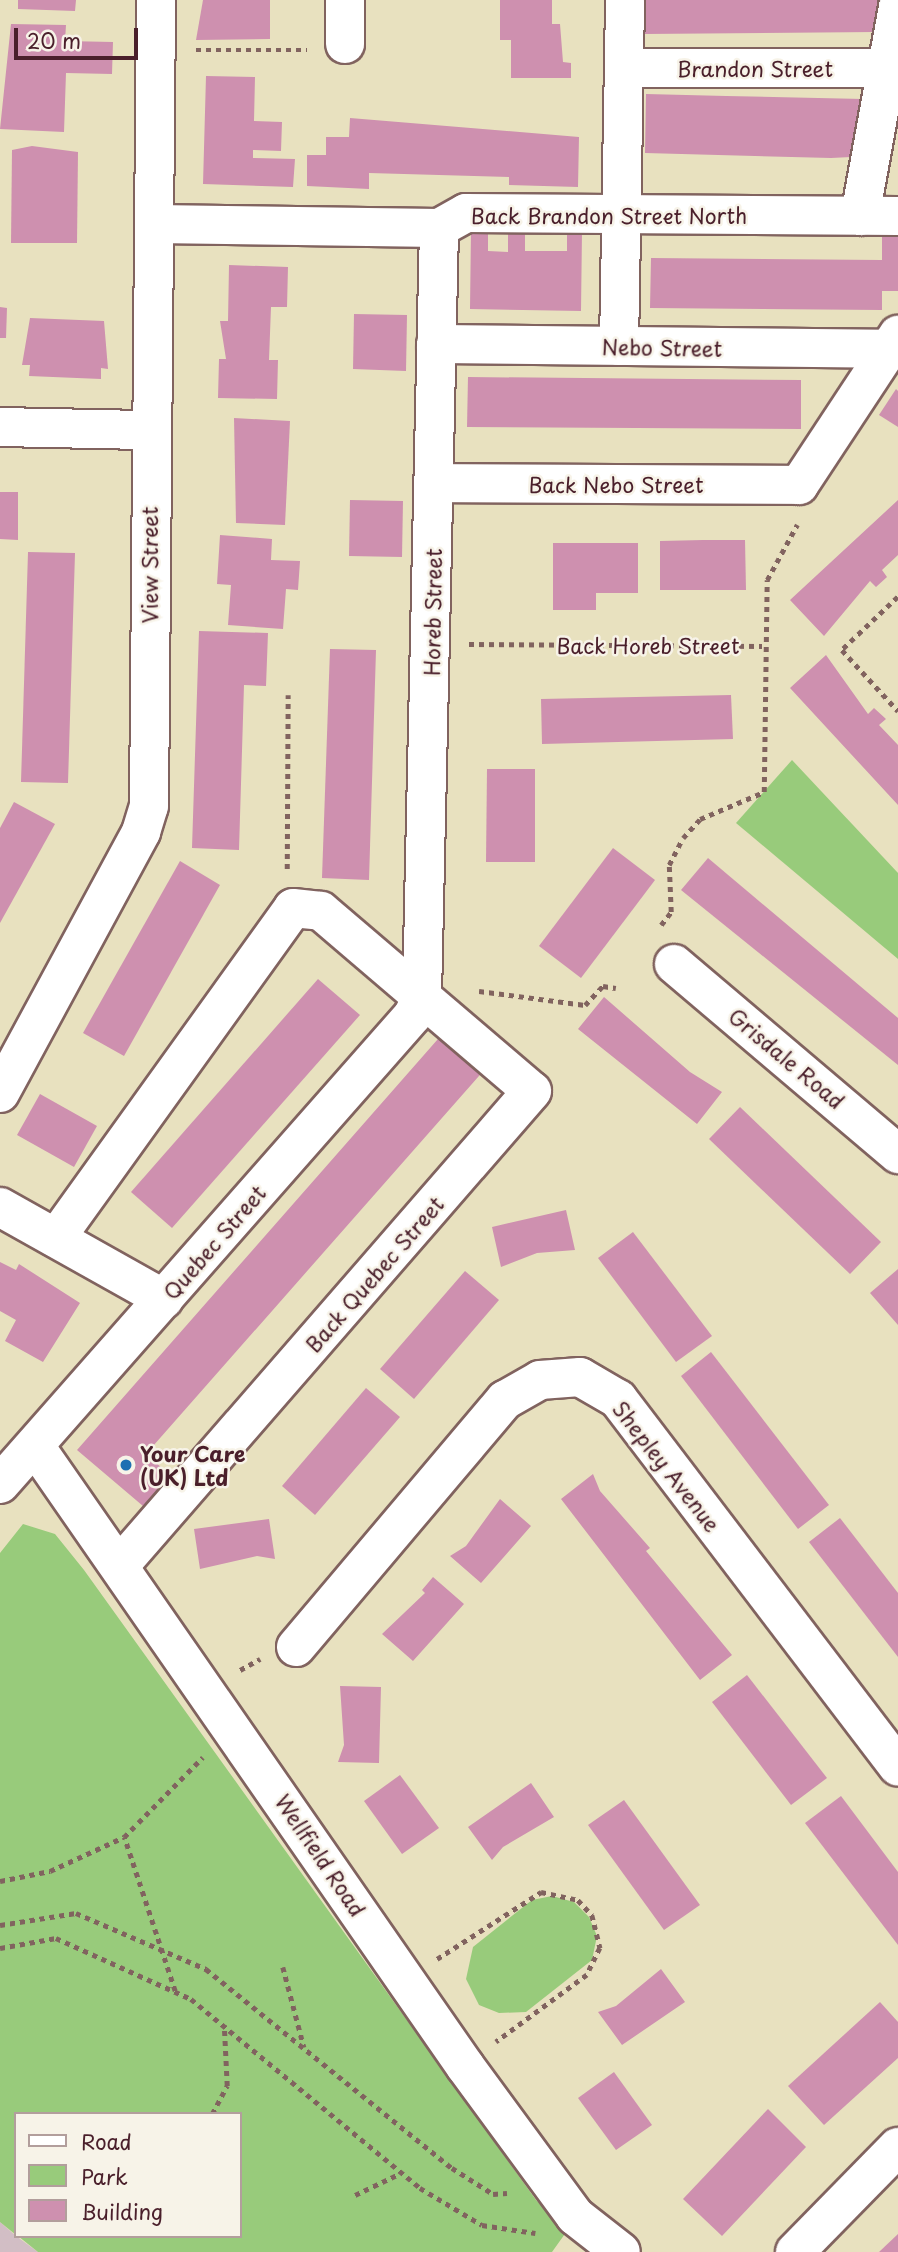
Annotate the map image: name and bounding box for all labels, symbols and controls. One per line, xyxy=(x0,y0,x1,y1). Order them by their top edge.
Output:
scale bar xyxy=(18,14,142,58)
text: 20 m xyxy=(27,24,81,56)
street label: Brandon Street xyxy=(677,55,833,81)
street label: Back Brandon Street North xyxy=(470,202,748,228)
street label: Nebo Street xyxy=(601,333,723,361)
street label: Back Nebo Street xyxy=(527,471,705,497)
street label: View Street xyxy=(136,507,162,623)
street label: Horeb Street xyxy=(418,547,446,677)
street label: Back Horeb Street xyxy=(554,632,742,658)
street label: Grisdale Road xyxy=(724,1003,850,1113)
street label: Quebec Street xyxy=(157,1179,271,1305)
street label: Back Quebec Street xyxy=(298,1190,450,1358)
street label: Shepley Avenue xyxy=(608,1396,726,1536)
place label: Your Care (UK) Ltd xyxy=(140,1440,245,1490)
marker: Your Care (UK) Ltd xyxy=(118,1457,134,1473)
street label: Wellfield Road xyxy=(271,1789,371,1921)
legend xyxy=(14,2112,242,2238)
text: Road xyxy=(81,2125,132,2157)
text: Park xyxy=(81,2160,128,2192)
text: Building xyxy=(81,2195,163,2227)

